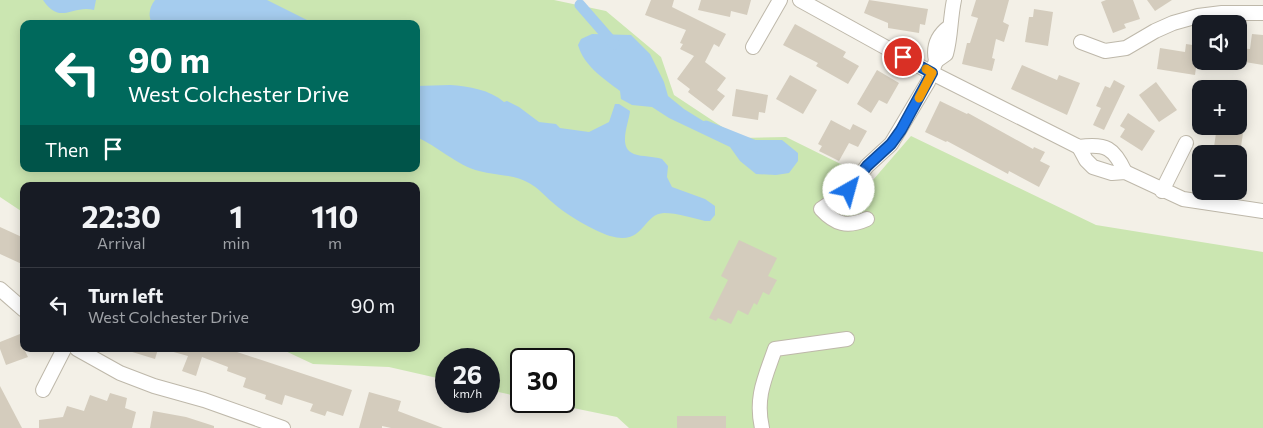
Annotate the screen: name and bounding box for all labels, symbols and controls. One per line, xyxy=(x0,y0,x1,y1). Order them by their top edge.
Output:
map controls xyxy=(1192,15,1247,200)
button: sound xyxy=(1192,15,1247,70)
pin xyxy=(882,36,924,78)
text: 90 m xyxy=(128,37,210,80)
icon: left xyxy=(45,40,110,105)
icon: arrive xyxy=(889,43,917,71)
text: West Colchester Drive xyxy=(128,80,349,107)
button: + xyxy=(1192,80,1247,135)
icon: arrive xyxy=(99,135,127,163)
text: Then xyxy=(45,138,89,161)
button: − xyxy=(1192,145,1247,200)
position arrow xyxy=(822,163,874,215)
text: 22:30 xyxy=(82,197,161,234)
text: 1 xyxy=(229,197,243,234)
text: 110 xyxy=(311,197,358,234)
text: Arrival xyxy=(97,233,145,252)
text: min xyxy=(223,233,250,252)
text: m xyxy=(328,233,342,252)
text: Turn left xyxy=(88,284,163,307)
icon: left xyxy=(45,291,73,319)
text: 90 m xyxy=(351,294,395,317)
text: West Colchester Drive xyxy=(88,307,249,326)
speed limit sign: 30 xyxy=(510,348,575,413)
text: 26 xyxy=(453,359,482,389)
text: km/h xyxy=(453,386,482,400)

